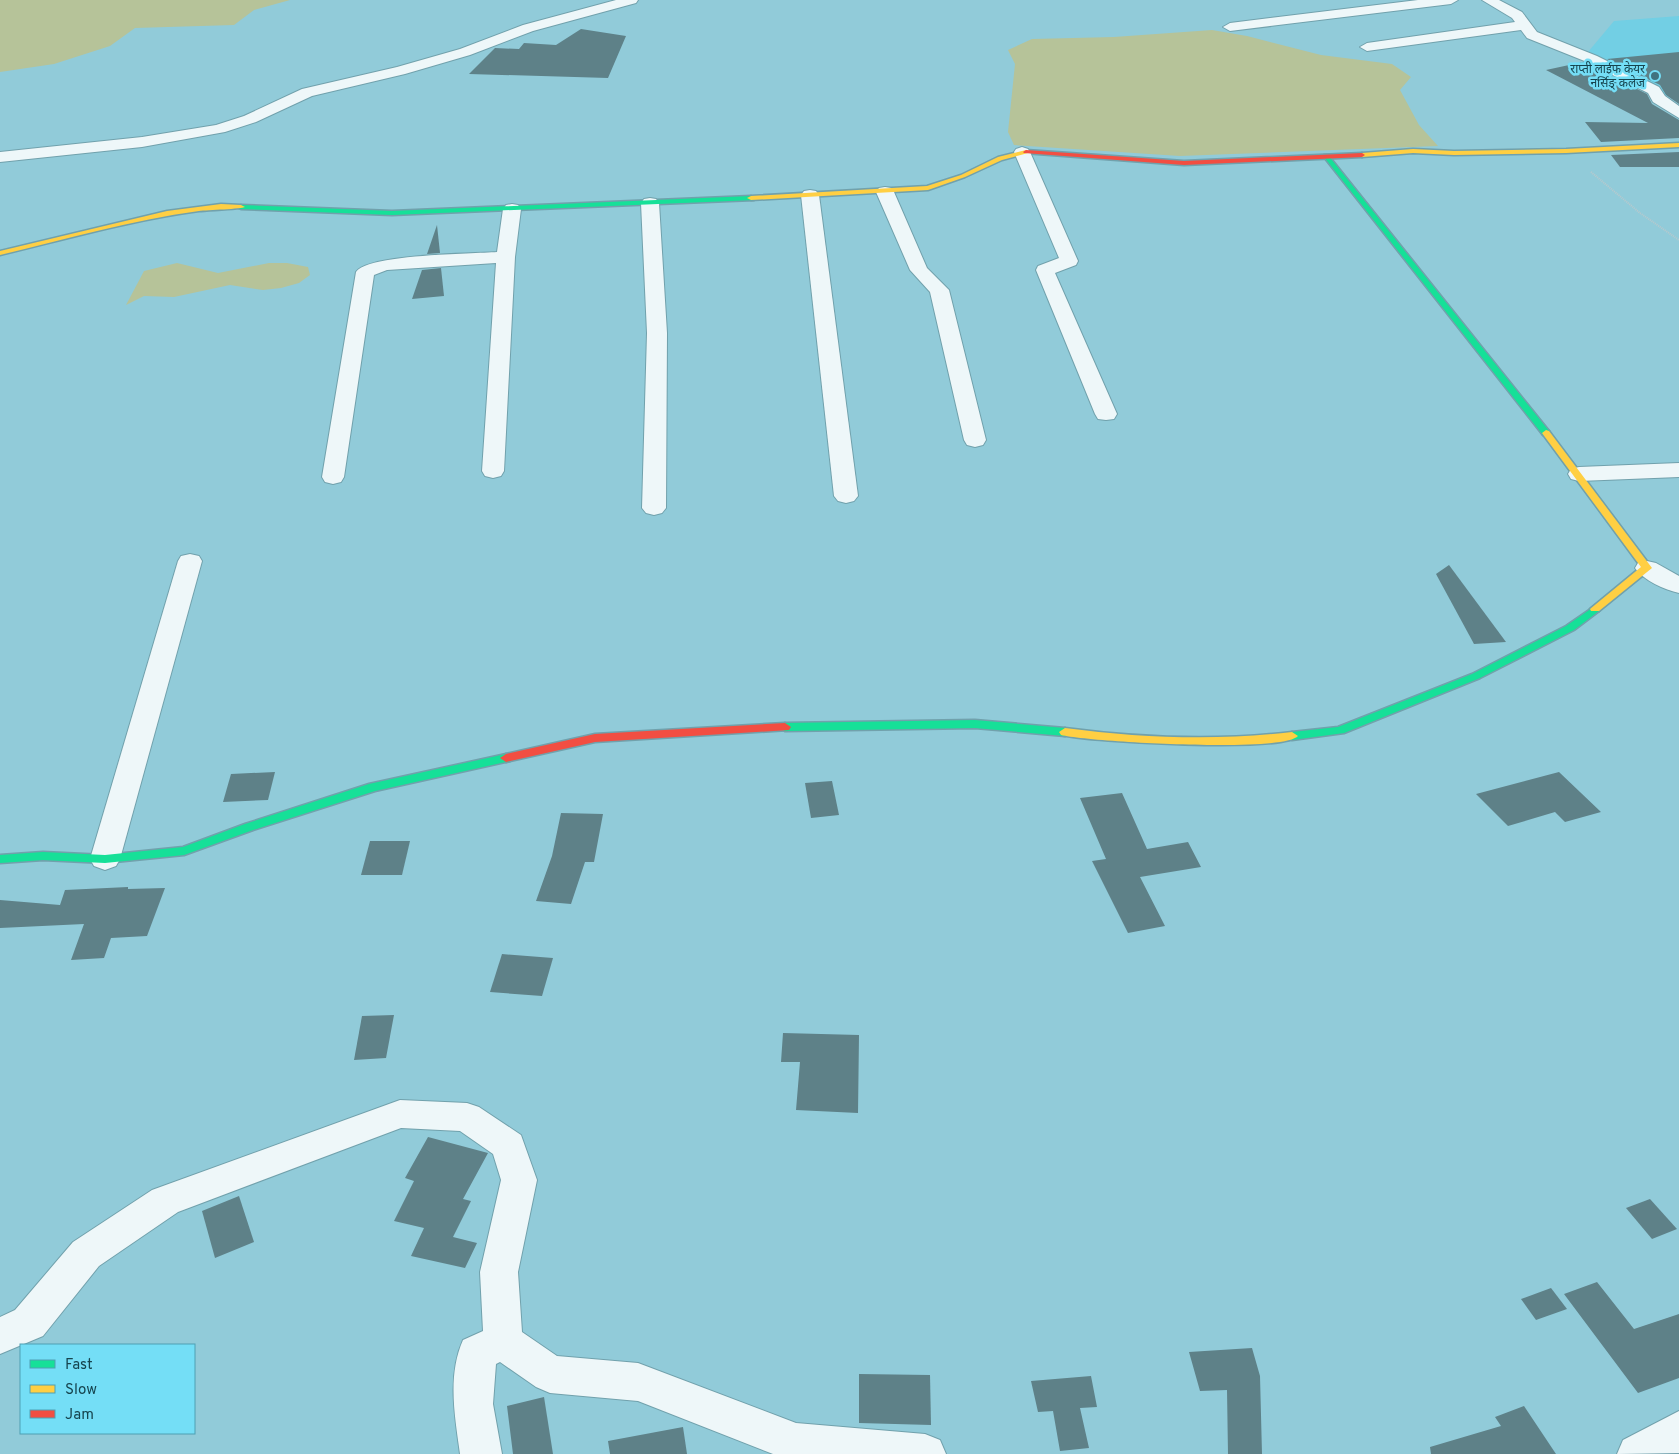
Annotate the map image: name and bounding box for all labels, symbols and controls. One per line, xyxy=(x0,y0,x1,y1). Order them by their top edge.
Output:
place label: राप्ती लाईफ केयर नर्सिङ् कलेज xyxy=(1570,61,1646,92)
marker: राप्ती लाईफ केयर नर्सिङ् कलेज xyxy=(1649,70,1661,82)
legend xyxy=(20,1344,195,1434)
text: Fast xyxy=(65,1356,93,1375)
text: Slow xyxy=(65,1381,97,1400)
text: Jam xyxy=(65,1406,94,1425)

